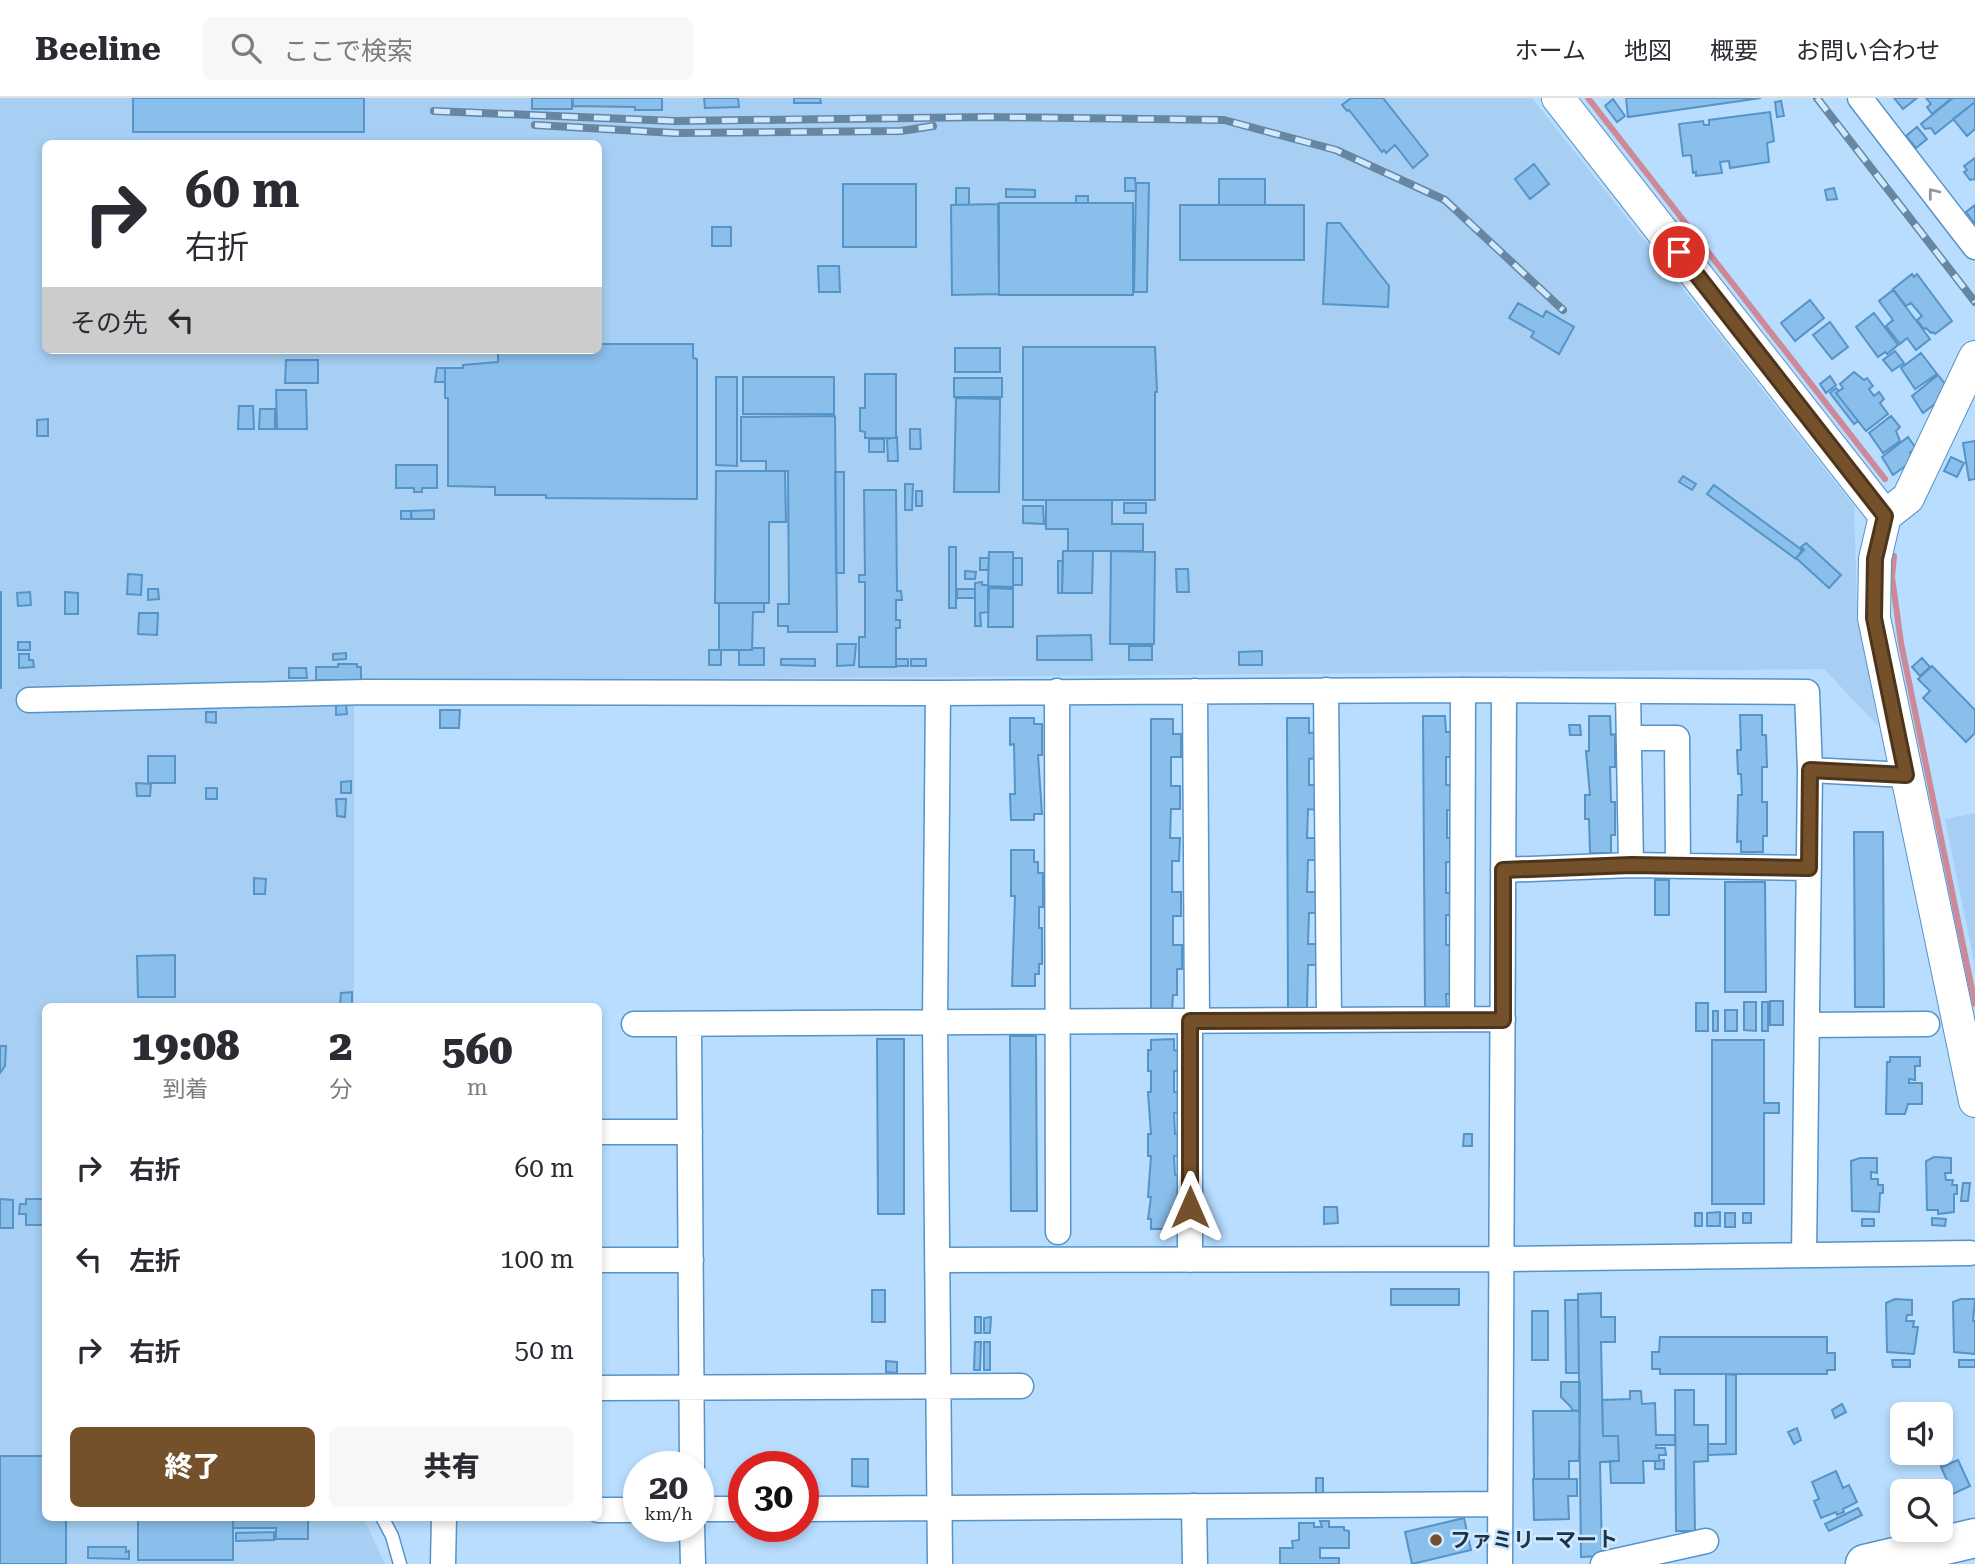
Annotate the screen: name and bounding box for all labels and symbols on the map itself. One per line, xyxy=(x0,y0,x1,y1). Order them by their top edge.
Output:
one-way arrow xyxy=(1929,188,1942,200)
pin xyxy=(1649,222,1709,282)
position arrow xyxy=(1153,1170,1227,1244)
speed limit sign: 30 xyxy=(728,1451,819,1542)
place label: ファミリーマート xyxy=(1450,1528,1618,1552)
marker: ファミリーマート xyxy=(1428,1532,1444,1548)

